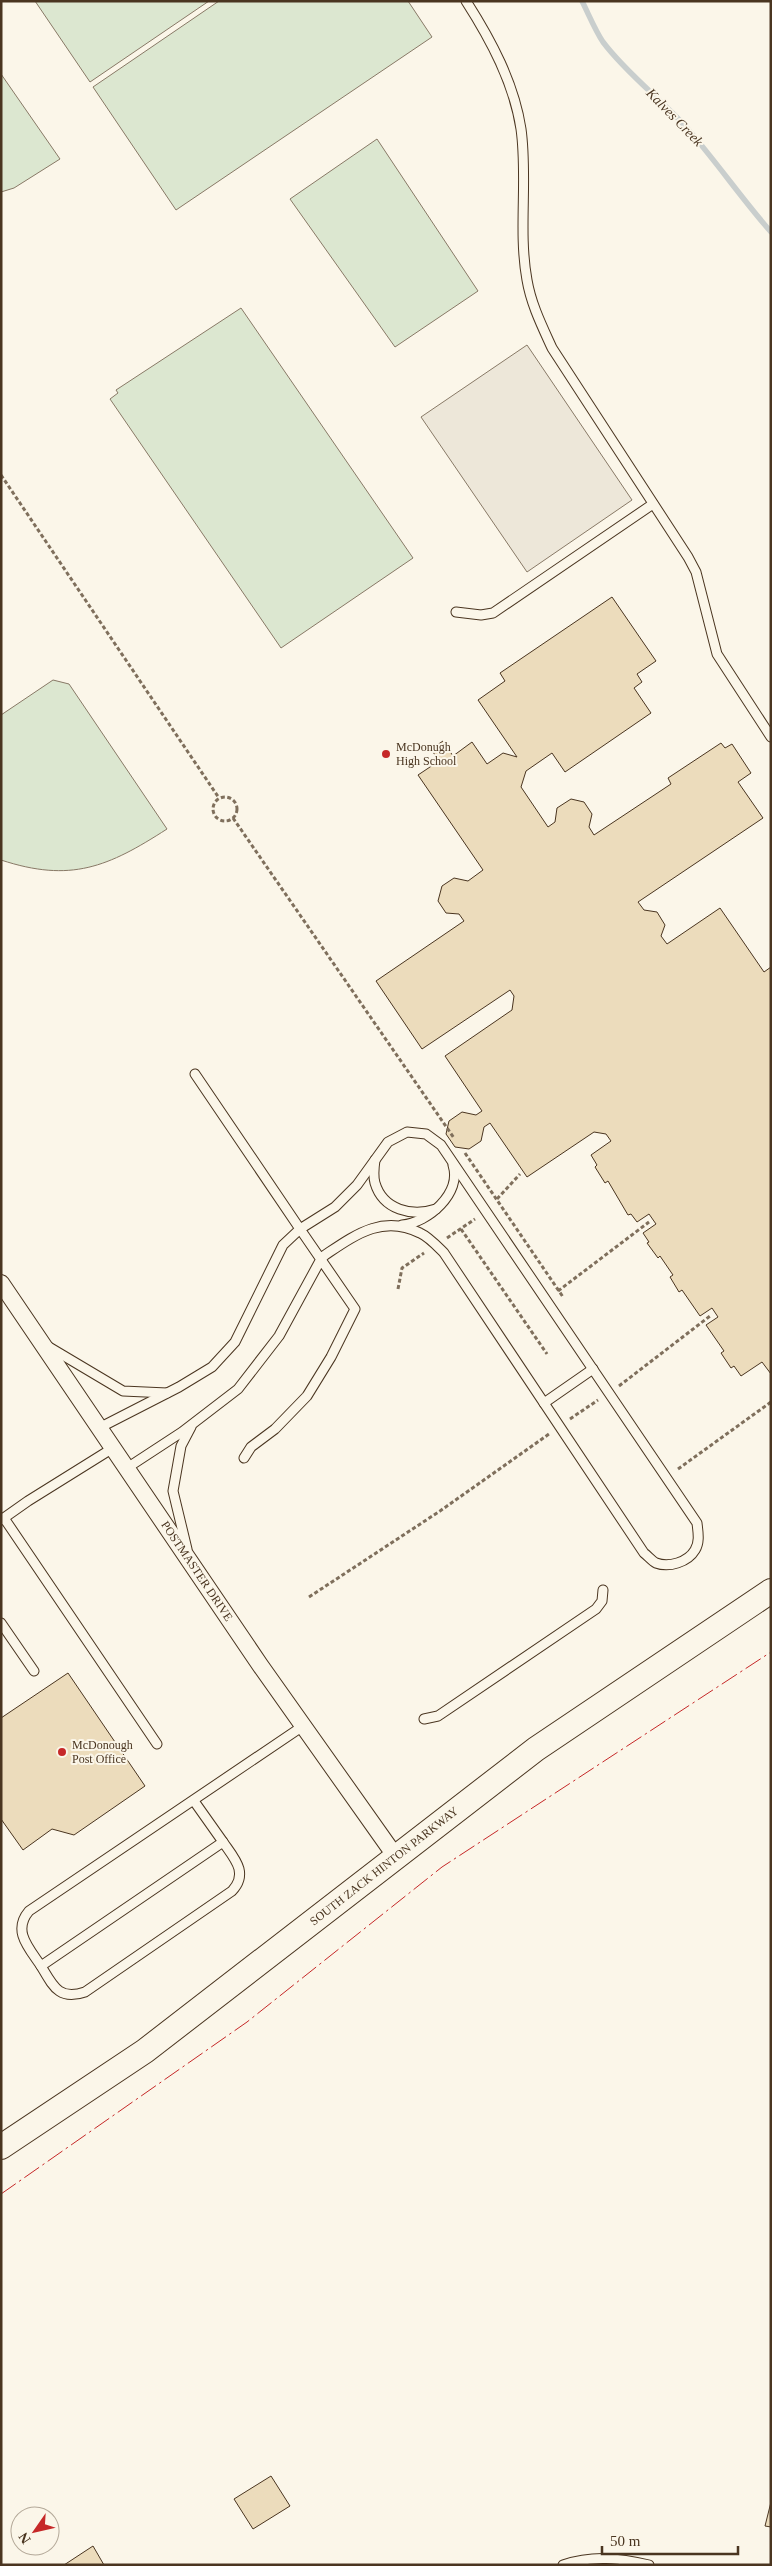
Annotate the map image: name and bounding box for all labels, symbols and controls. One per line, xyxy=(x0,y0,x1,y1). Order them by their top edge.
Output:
water label: Kalves Creek xyxy=(643,85,706,150)
place label: McDonugh High School xyxy=(396,740,457,768)
marker: McDonugh High School xyxy=(380,748,392,760)
street label: POSTMASTER DRIVE xyxy=(158,1518,236,1624)
place label: McDonough Post Office xyxy=(72,1738,133,1766)
marker: McDonough Post Office xyxy=(56,1746,68,1758)
street label: SOUTH ZACK HINTON PARKWAY xyxy=(307,1803,461,1928)
north arrow xyxy=(10,2506,60,2556)
scale bar xyxy=(602,2524,738,2556)
text: N xyxy=(16,2530,34,2546)
text: 50 m xyxy=(610,2533,641,2549)

